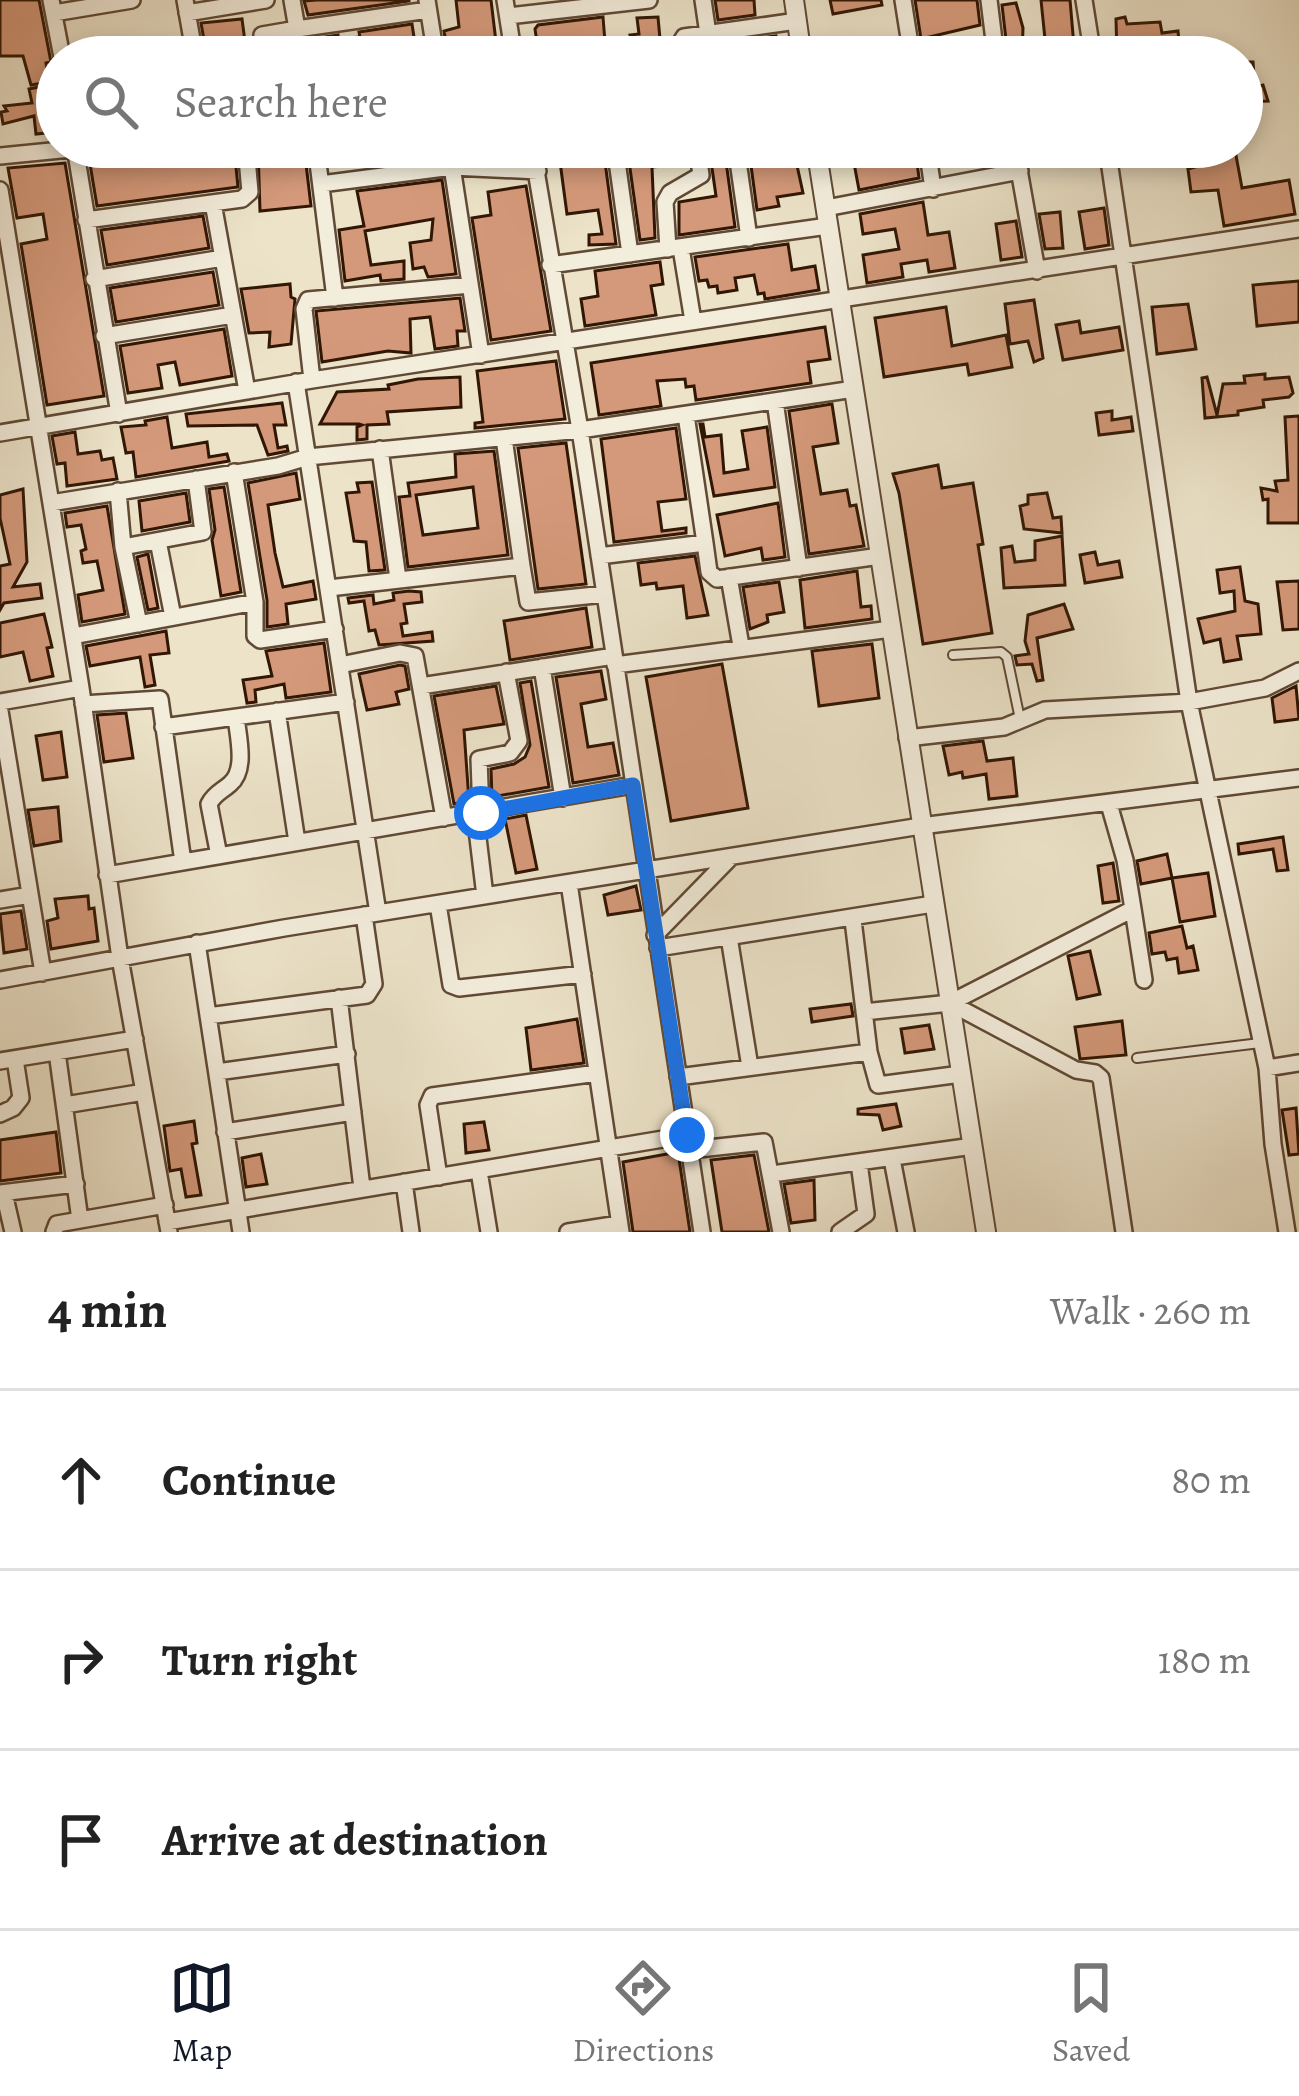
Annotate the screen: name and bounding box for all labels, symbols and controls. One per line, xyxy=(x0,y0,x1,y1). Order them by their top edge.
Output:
search box xyxy=(36,36,1263,168)
icon: search xyxy=(78,69,144,135)
text: Search here xyxy=(174,71,388,133)
route start xyxy=(454,786,508,840)
route end xyxy=(660,1108,714,1162)
text: 4 min xyxy=(48,1275,167,1345)
text: Walk · 260 m xyxy=(1050,1284,1251,1337)
icon: ahead xyxy=(48,1447,114,1513)
text: Continue xyxy=(162,1449,336,1511)
text: 80 m xyxy=(1171,1453,1251,1506)
icon: right xyxy=(48,1627,114,1693)
text: Turn right xyxy=(162,1629,357,1691)
text: 180 m xyxy=(1158,1633,1251,1686)
icon: arrive xyxy=(48,1807,114,1873)
text: Arrive at destination xyxy=(162,1809,548,1871)
tab: Map xyxy=(169,1955,235,2072)
tab: Directions xyxy=(573,1955,714,2072)
tab: Saved xyxy=(1052,1955,1130,2072)

